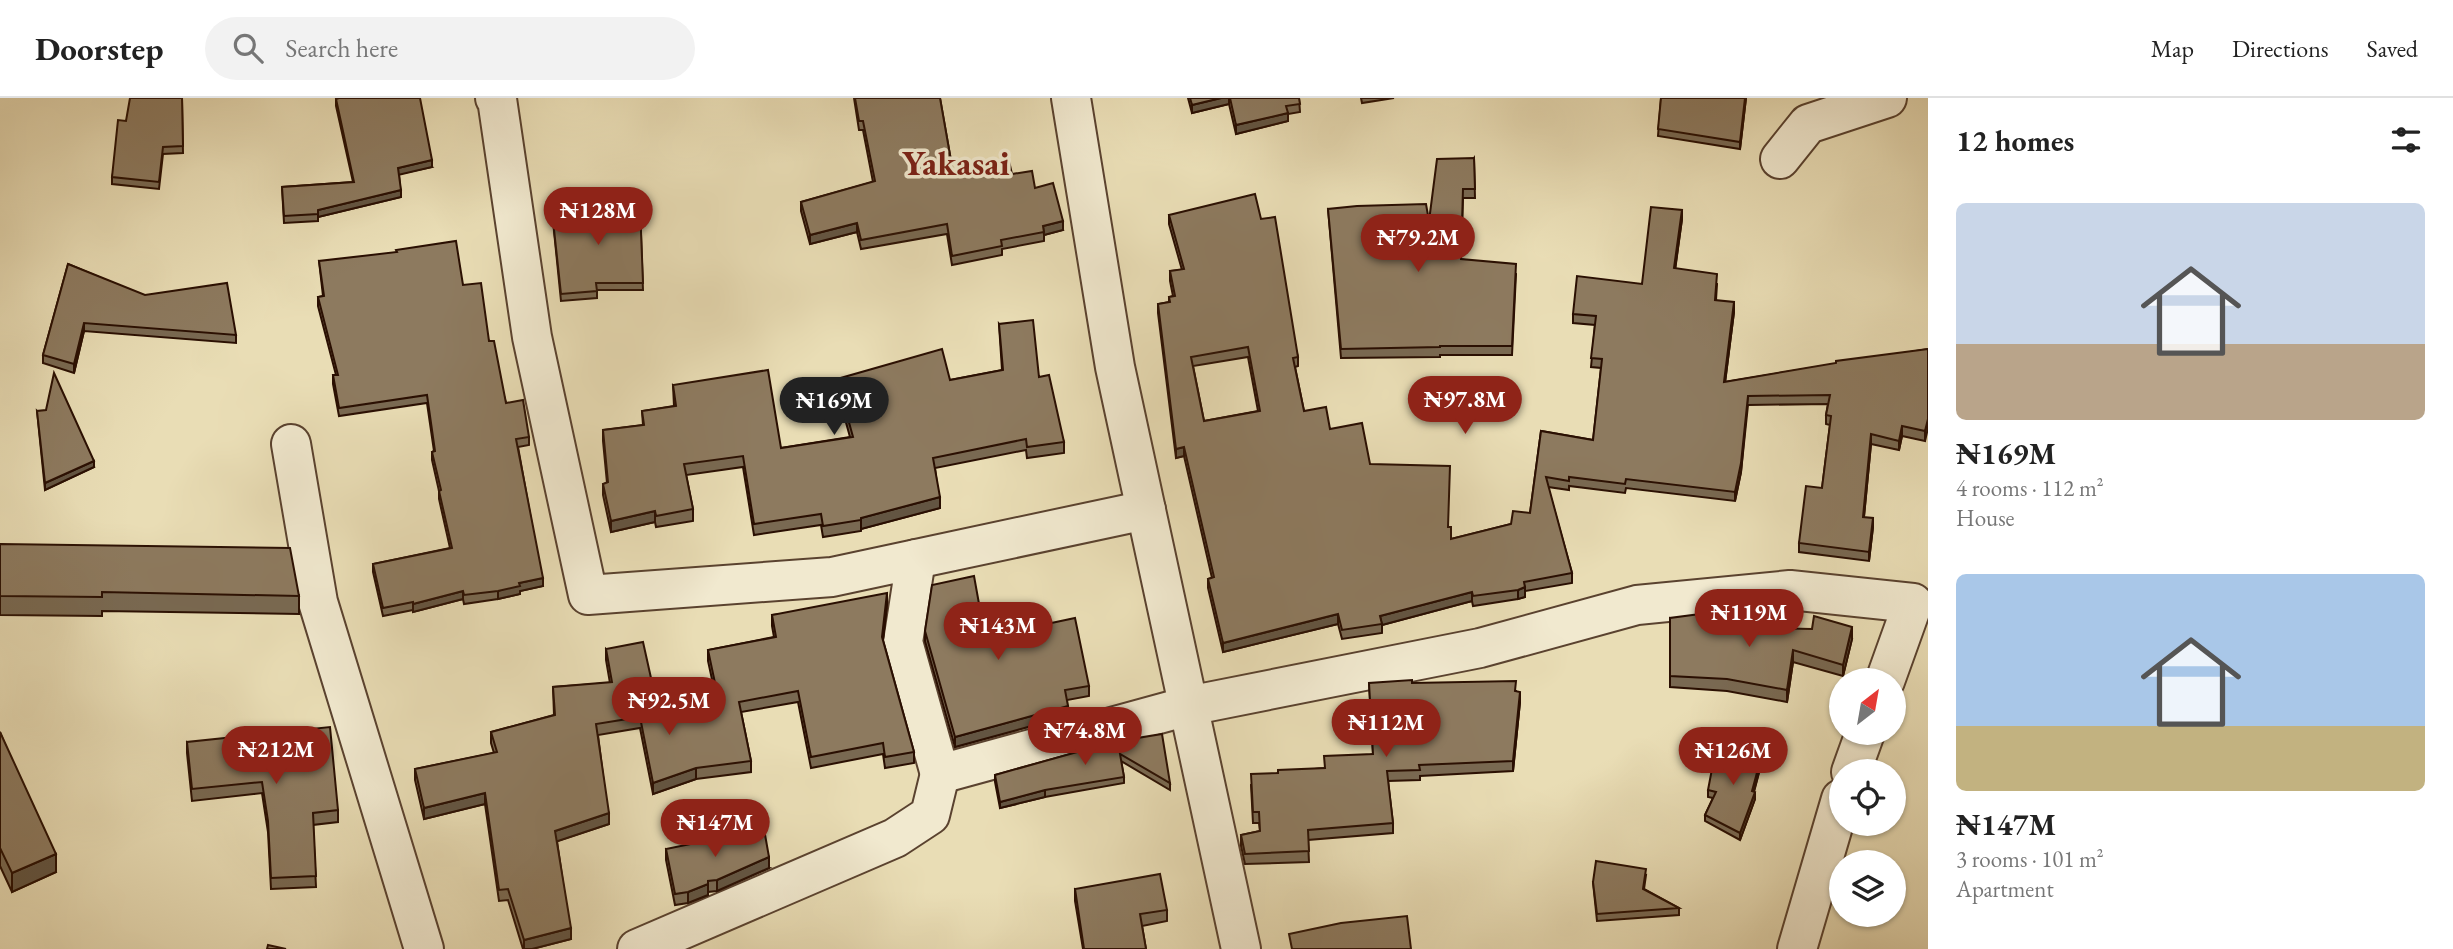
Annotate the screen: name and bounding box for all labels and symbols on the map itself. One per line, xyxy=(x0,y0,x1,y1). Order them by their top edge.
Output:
district label: Yakasai xyxy=(902,140,1010,185)
pin: ₦128M xyxy=(549,188,647,247)
pin: ₦79.2M xyxy=(1361,214,1475,274)
pin: ₦97.8M xyxy=(1408,376,1522,436)
pin: ₦169M xyxy=(785,378,883,437)
pin: ₦119M xyxy=(1700,589,1798,649)
pin: ₦143M xyxy=(949,602,1047,662)
north arrow xyxy=(1829,668,1906,746)
pin: ₦92.5M xyxy=(612,678,726,737)
pin: ₦112M xyxy=(1337,700,1435,759)
pin: ₦74.8M xyxy=(1028,708,1142,767)
pin: ₦212M xyxy=(227,726,325,786)
pin: ₦126M xyxy=(1684,728,1782,787)
pin: ₦147M xyxy=(666,800,764,859)

